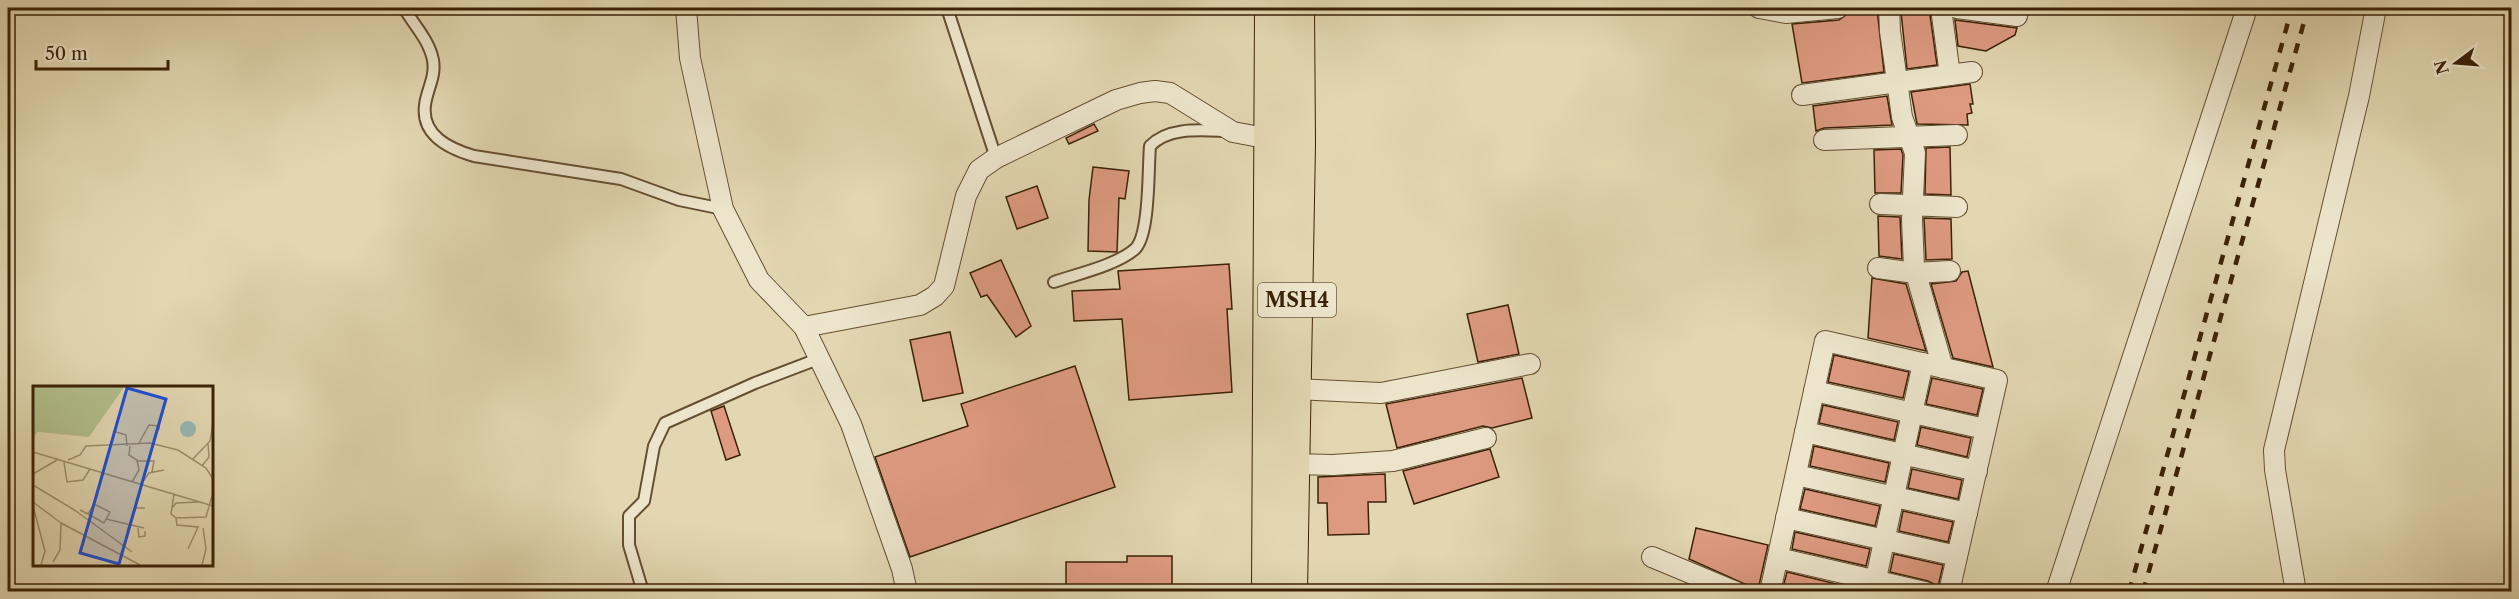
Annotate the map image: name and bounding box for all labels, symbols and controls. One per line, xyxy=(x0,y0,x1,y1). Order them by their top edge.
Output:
scale bar xyxy=(36,33,168,71)
north arrow xyxy=(2426,33,2486,93)
text: 50 m xyxy=(45,43,88,65)
text: N xyxy=(2430,58,2453,77)
road number: MSH4 xyxy=(1258,283,1336,317)
inset map xyxy=(33,386,213,566)

